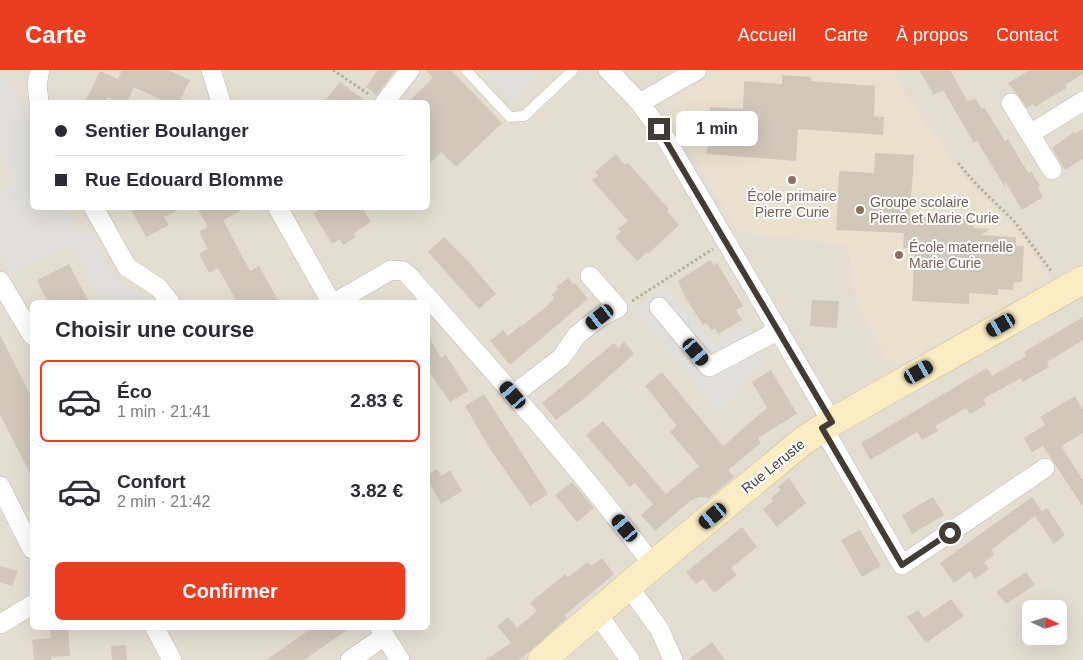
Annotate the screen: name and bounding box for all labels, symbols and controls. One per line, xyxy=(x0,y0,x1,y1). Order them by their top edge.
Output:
text: Carte xyxy=(25,21,86,48)
text: Accueil xyxy=(738,25,796,45)
text: Carte xyxy=(824,25,868,45)
text: À propos xyxy=(896,25,968,45)
text: Contact xyxy=(996,25,1058,45)
callout: 1 min xyxy=(676,112,759,146)
route end xyxy=(648,118,670,140)
text: Sentier Boulanger xyxy=(85,120,249,141)
text: 1 min xyxy=(696,120,738,137)
text: Rue Edouard Blomme xyxy=(85,169,283,190)
marker: École primaire Pierre Curie xyxy=(786,174,798,186)
place label: École primaire Pierre Curie xyxy=(747,188,837,220)
place label: Groupe scolaire Pierre et Marie Curie xyxy=(870,194,999,226)
marker: Groupe scolaire Pierre et Marie Curie xyxy=(854,204,866,216)
place label: École maternelle Marie Curie xyxy=(909,239,1013,271)
marker: École maternelle Marie Curie xyxy=(893,249,905,261)
car xyxy=(583,302,616,332)
car xyxy=(984,311,1017,339)
text: Choisir une course xyxy=(55,317,254,342)
car xyxy=(680,336,711,368)
car xyxy=(902,358,935,386)
icon: car xyxy=(57,379,102,424)
car xyxy=(497,379,528,411)
text: Éco xyxy=(117,381,152,402)
text: 2.83 € xyxy=(350,390,403,411)
text: 1 min · 21:41 xyxy=(117,403,210,420)
street label: Rue Leruste xyxy=(738,436,808,496)
icon: car xyxy=(57,469,102,514)
text: Confort xyxy=(117,471,186,492)
text: 3.82 € xyxy=(350,480,403,501)
text: 2 min · 21:42 xyxy=(117,493,210,510)
car xyxy=(696,501,729,531)
car xyxy=(609,512,640,544)
route start xyxy=(939,522,961,544)
button: Confirmer xyxy=(55,562,405,620)
north arrow xyxy=(1022,600,1068,645)
map controls xyxy=(1022,600,1067,645)

